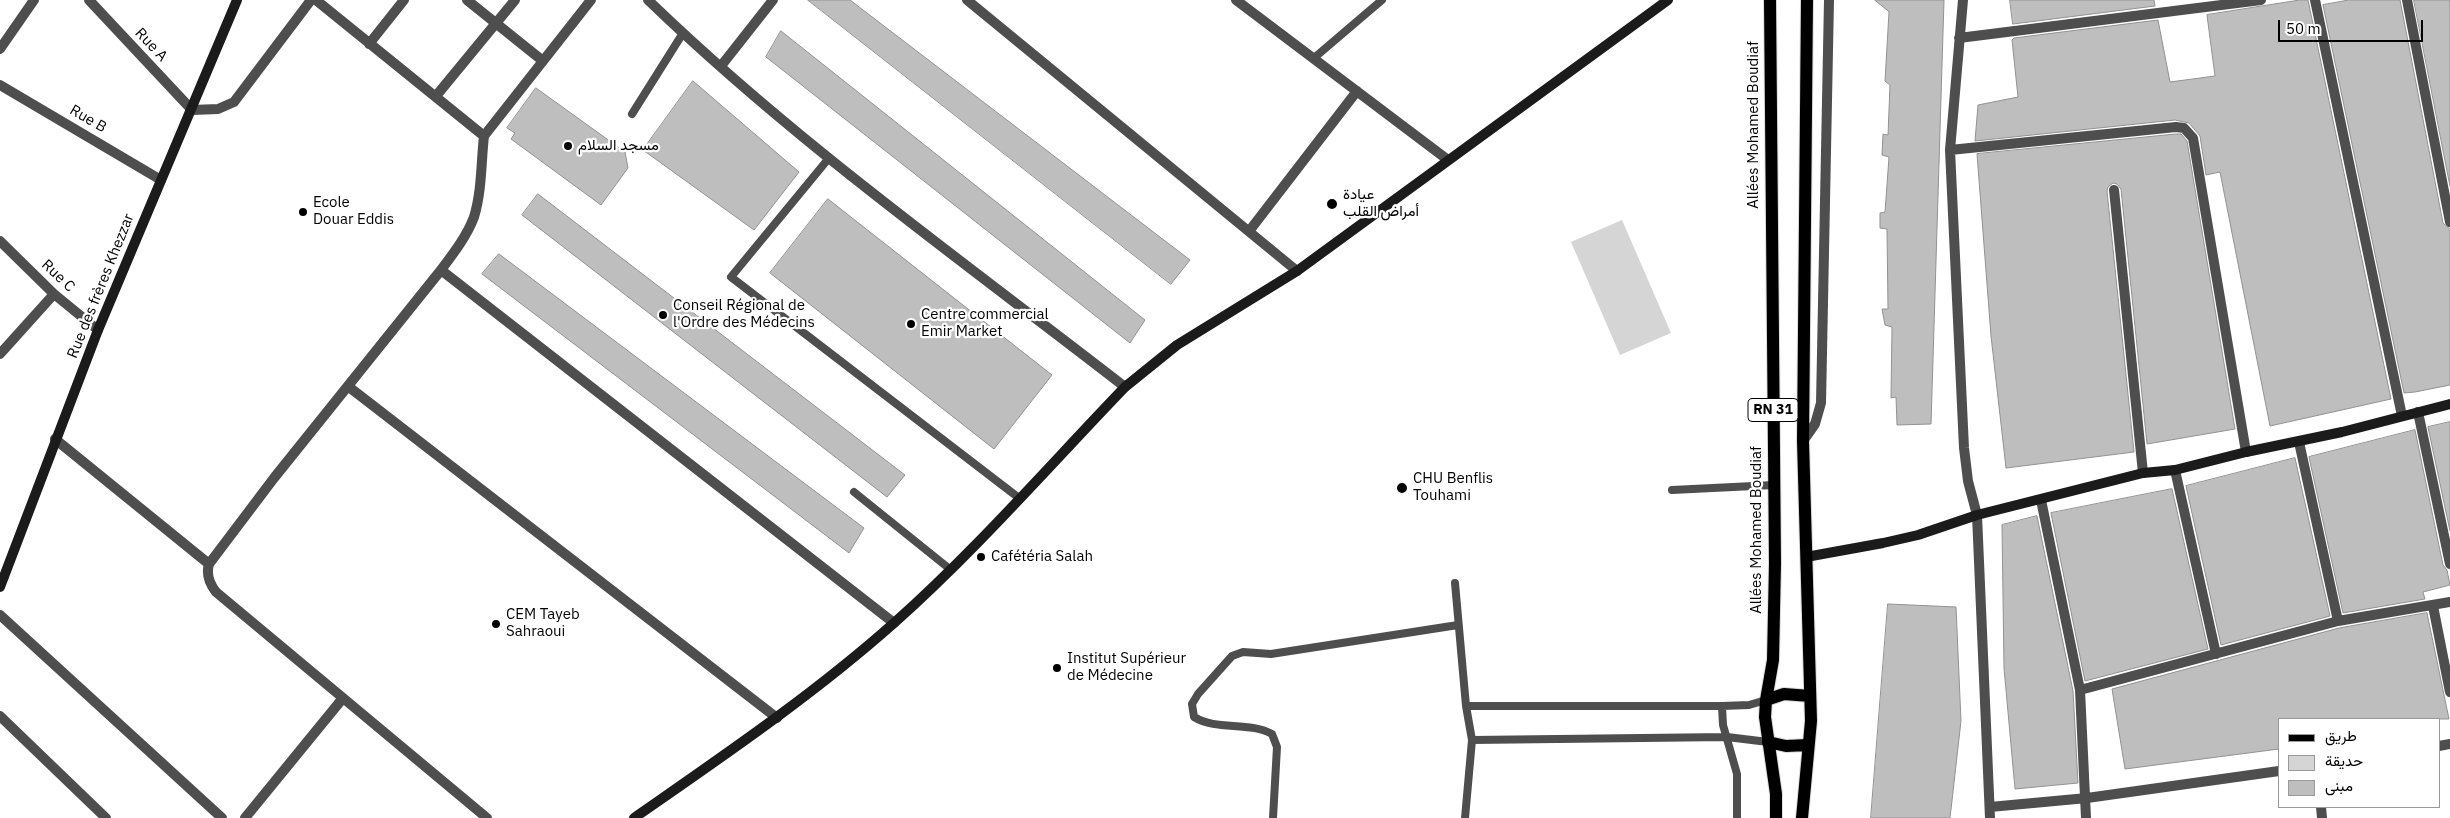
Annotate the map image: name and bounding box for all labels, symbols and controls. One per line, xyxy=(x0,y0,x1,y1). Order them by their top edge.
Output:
scale bar xyxy=(2280,10,2425,42)
text: 50 m xyxy=(2286,19,2321,38)
street label: Rue A xyxy=(131,24,171,66)
street label: Allées Mohamed Boudiaf xyxy=(1745,41,1763,209)
street label: Rue B xyxy=(66,101,110,137)
place label: مسجد السلام xyxy=(578,137,659,155)
marker: مسجد السلام xyxy=(562,140,574,152)
place label: عيادة أمراض القلب xyxy=(1343,186,1419,221)
place label: Ecole Douar Eddis xyxy=(313,194,394,229)
marker: عيادة أمراض القلب xyxy=(1325,197,1339,211)
marker: Ecole Douar Eddis xyxy=(297,206,309,218)
street label: Rue des frères Khezzar xyxy=(64,211,138,361)
street label: Rue C xyxy=(38,256,78,296)
place label: Conseil Régional de l'Ordre des Médecins xyxy=(673,297,815,332)
place label: Centre commercial Emir Market xyxy=(921,306,1049,341)
marker: Conseil Régional de l'Ordre des Médecins xyxy=(657,309,669,321)
marker: Centre commercial Emir Market xyxy=(905,318,917,330)
road number: RN 31 xyxy=(1748,398,1798,422)
street label: Allées Mohamed Boudiaf xyxy=(1748,446,1766,614)
place label: CHU Benflis Touhami xyxy=(1413,470,1493,505)
marker: CHU Benflis Touhami xyxy=(1395,481,1409,495)
place label: Cafétéria Salah xyxy=(991,548,1093,566)
marker: Cafétéria Salah xyxy=(975,551,987,563)
place label: CEM Tayeb Sahraoui xyxy=(506,606,580,641)
marker: CEM Tayeb Sahraoui xyxy=(490,618,502,630)
place label: Institut Supérieur de Médecine xyxy=(1067,650,1186,685)
marker: Institut Supérieur de Médecine xyxy=(1051,662,1063,674)
legend xyxy=(2278,718,2440,808)
text: طريق xyxy=(2325,726,2357,745)
text: حديقة xyxy=(2325,751,2363,770)
text: مبنى xyxy=(2325,776,2353,795)

